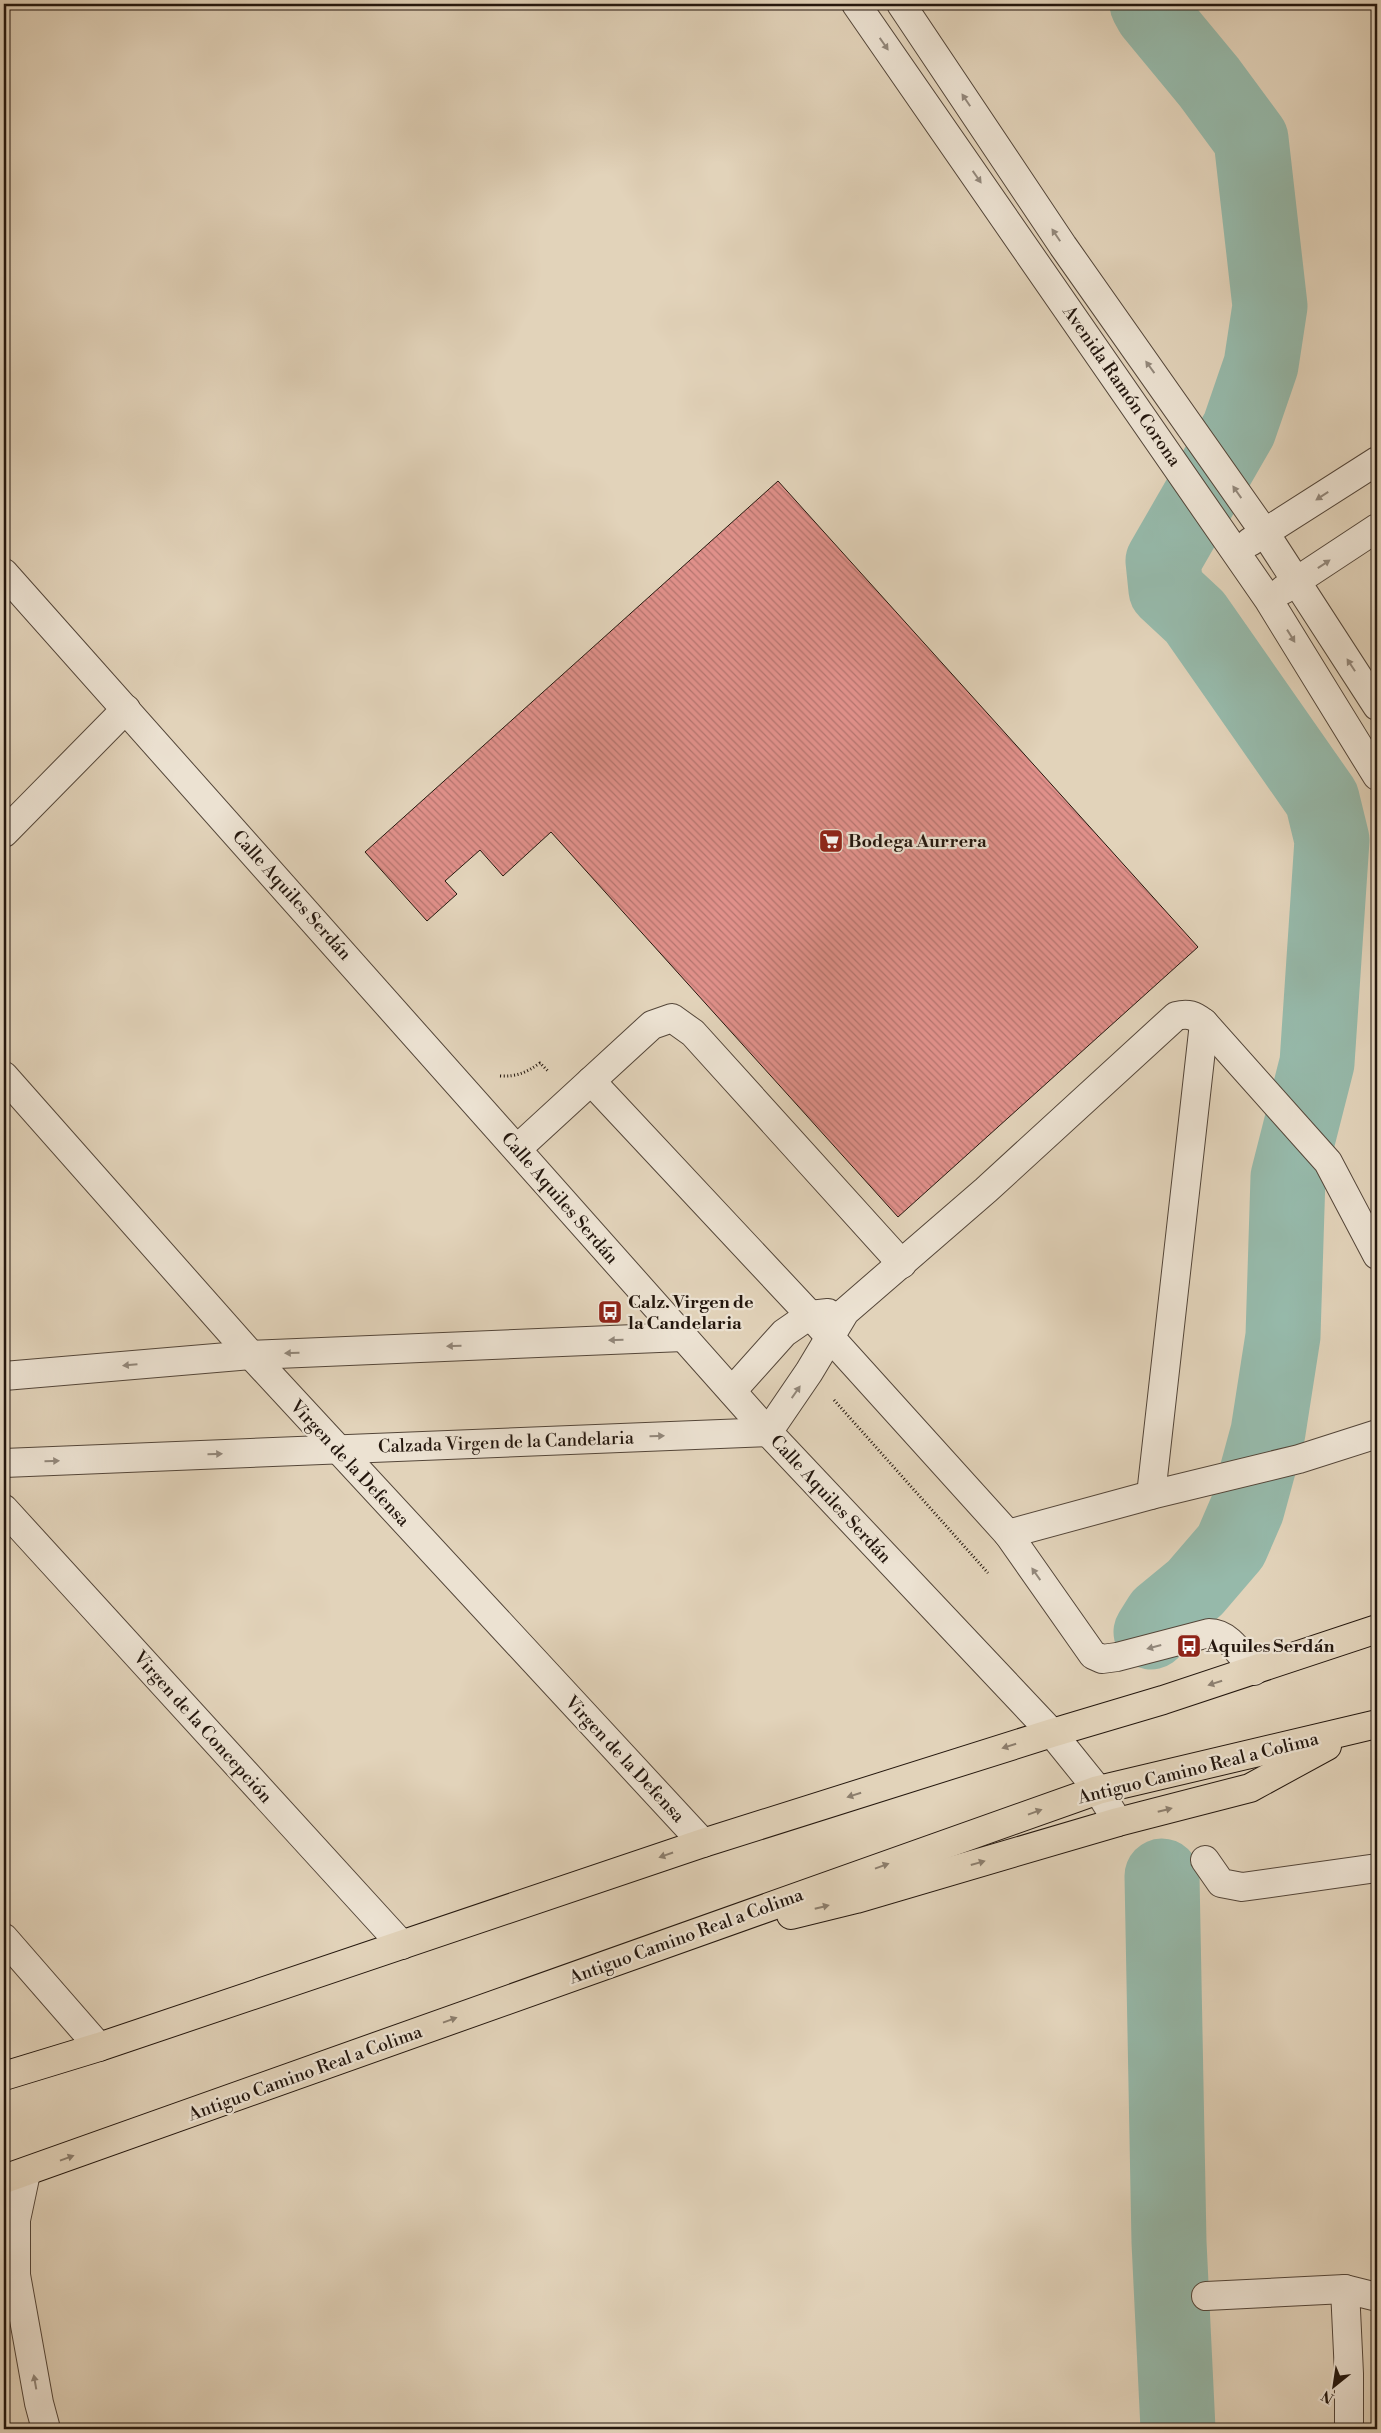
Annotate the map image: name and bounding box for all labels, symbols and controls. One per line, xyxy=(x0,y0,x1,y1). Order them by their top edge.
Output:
one-way arrow xyxy=(879,37,889,51)
one-way arrow xyxy=(961,93,971,107)
one-way arrow xyxy=(972,170,982,184)
one-way arrow xyxy=(1051,228,1061,242)
street label: Avenida Ramón Corona xyxy=(1057,301,1186,472)
one-way arrow xyxy=(1145,361,1155,374)
one-way arrow xyxy=(1232,486,1242,499)
one-way arrow xyxy=(1316,491,1329,501)
one-way arrow xyxy=(1318,559,1331,568)
one-way arrow xyxy=(1286,629,1296,642)
one-way arrow xyxy=(1346,659,1356,672)
street label: Calle Aquiles Serdán xyxy=(227,825,356,965)
supermarket icon: Bodega Aurrera xyxy=(818,828,844,854)
place label: Bodega Aurrera xyxy=(848,830,987,853)
street label: Calle Aquiles Serdán xyxy=(496,1128,623,1269)
place label: Calz. Virgen de la Candelaria xyxy=(628,1291,754,1335)
bus stop icon: Calz. Virgen de la Candelaria xyxy=(597,1299,623,1325)
one-way arrow xyxy=(608,1336,624,1344)
one-way arrow xyxy=(446,1343,462,1351)
one-way arrow xyxy=(283,1350,299,1358)
one-way arrow xyxy=(121,1361,137,1369)
one-way arrow xyxy=(791,1385,801,1399)
street label: Virgen de la Defensa xyxy=(284,1394,415,1532)
street label: Calzada Virgen de la Candelaria xyxy=(378,1427,635,1458)
street label: Calle Aquiles Serdán xyxy=(765,1430,896,1569)
one-way arrow xyxy=(649,1432,665,1440)
one-way arrow xyxy=(207,1450,223,1458)
one-way arrow xyxy=(45,1457,61,1465)
one-way arrow xyxy=(1031,1567,1041,1581)
bus stop icon: Aquiles Serdán xyxy=(1176,1633,1202,1659)
place label: Aquiles Serdán xyxy=(1205,1635,1334,1658)
one-way arrow xyxy=(1146,1643,1161,1651)
street label: Virgen de la Concepción xyxy=(128,1646,277,1808)
one-way arrow xyxy=(1207,1680,1222,1688)
street label: Virgen de la Defensa xyxy=(559,1690,690,1828)
street label: Antiguo Camino Real a Colima xyxy=(1074,1727,1322,1810)
one-way arrow xyxy=(1002,1743,1017,1751)
one-way arrow xyxy=(847,1792,862,1799)
one-way arrow xyxy=(1158,1806,1173,1814)
one-way arrow xyxy=(1028,1808,1043,1815)
one-way arrow xyxy=(659,1852,674,1860)
one-way arrow xyxy=(971,1858,986,1866)
one-way arrow xyxy=(875,1862,890,1869)
street label: Antiguo Camino Real a Colima xyxy=(565,1883,807,1990)
one-way arrow xyxy=(814,1903,829,1911)
one-way arrow xyxy=(443,2016,458,2024)
street label: Antiguo Camino Real a Colima xyxy=(184,2020,426,2127)
one-way arrow xyxy=(59,2154,74,2161)
north arrow xyxy=(1308,2360,1358,2410)
one-way arrow xyxy=(31,2373,39,2389)
text: N xyxy=(1319,2386,1337,2407)

